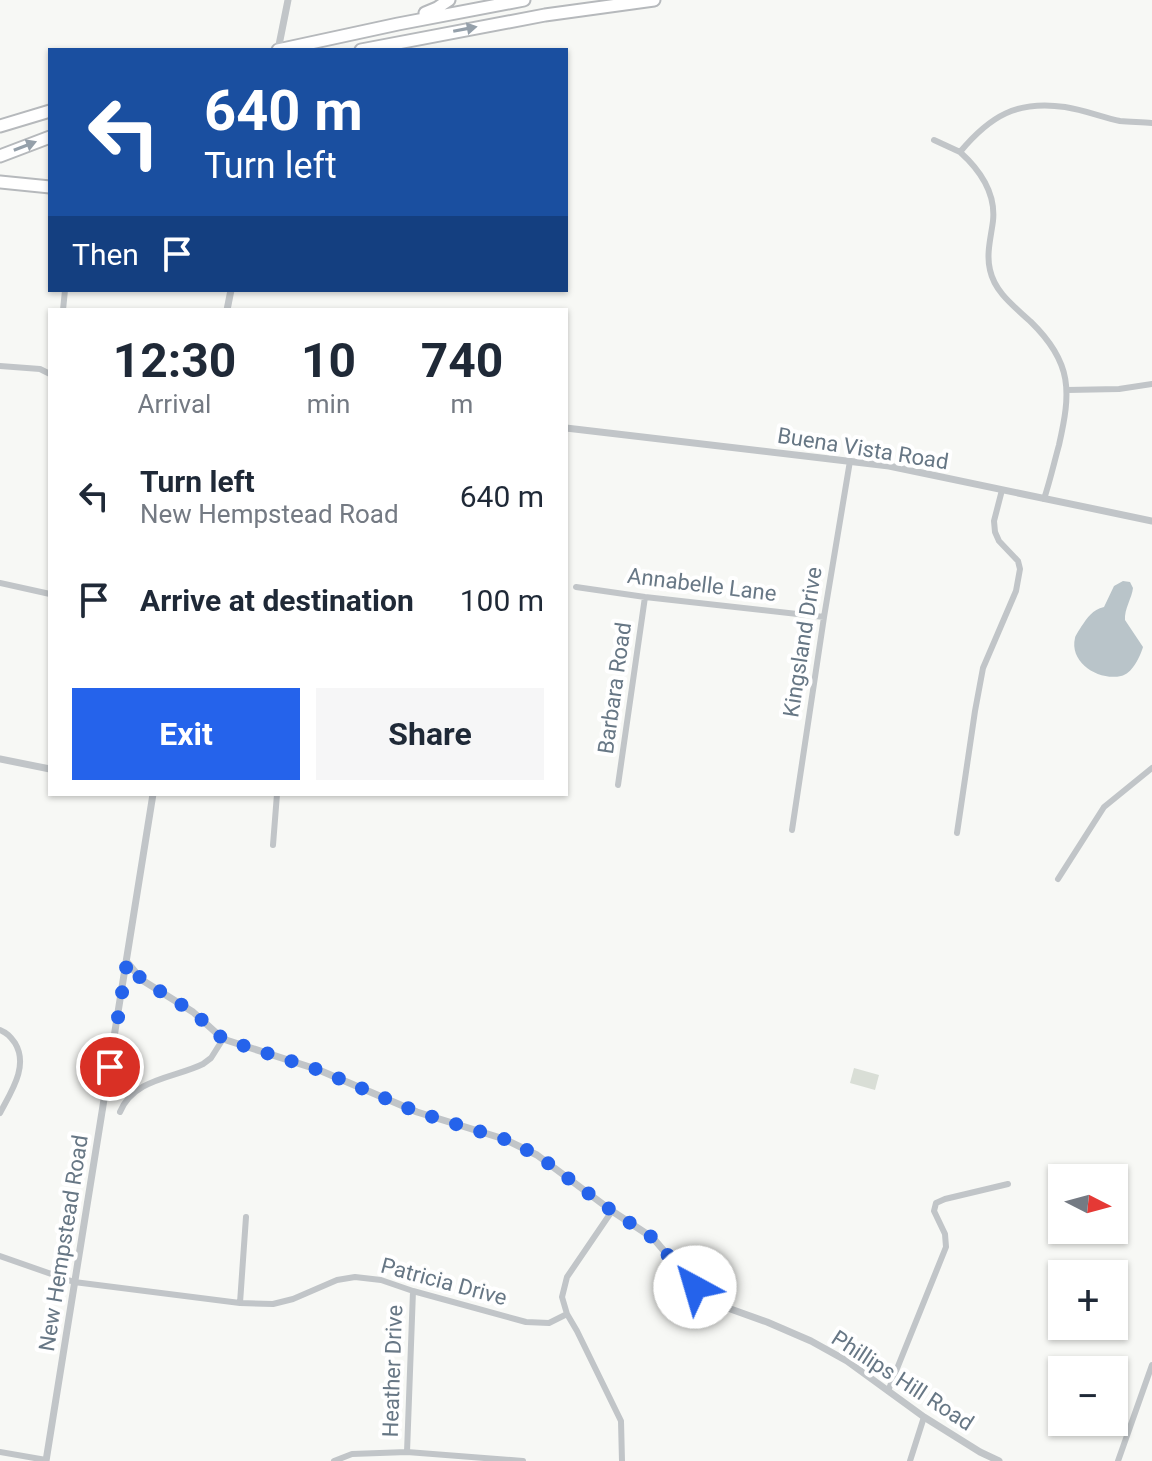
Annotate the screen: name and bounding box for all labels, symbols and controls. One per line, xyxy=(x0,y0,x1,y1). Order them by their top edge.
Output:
one-way arrow xyxy=(453,23,478,35)
text: 640 m xyxy=(204,78,363,144)
icon: left xyxy=(72,80,176,184)
one-way arrow xyxy=(13,139,37,152)
text: Turn left xyxy=(204,145,337,187)
icon: arrive xyxy=(155,232,199,276)
text: Then xyxy=(72,237,139,272)
text: 12:30 xyxy=(113,332,236,389)
text: 10 xyxy=(301,332,356,389)
text: 740 xyxy=(421,332,503,389)
text: Arrival xyxy=(138,389,211,419)
text: min xyxy=(307,389,350,419)
text: m xyxy=(451,389,473,419)
street label: Buena Vista Road xyxy=(776,423,950,474)
text: Turn left xyxy=(140,464,255,499)
icon: left xyxy=(72,474,116,518)
text: 640 m xyxy=(460,479,544,514)
text: New Hempstead Road xyxy=(140,499,399,529)
street label: Annabelle Lane xyxy=(626,563,778,606)
street label: Kingsland Drive xyxy=(778,565,827,719)
icon: arrive xyxy=(72,578,116,622)
text: Arrive at destination xyxy=(140,583,414,618)
text: 100 m xyxy=(460,583,544,618)
street label: Barbara Road xyxy=(593,621,636,755)
button: Exit xyxy=(72,688,300,780)
button: Share xyxy=(316,688,544,780)
pin xyxy=(76,1033,144,1101)
icon: arrive xyxy=(88,1045,132,1089)
street label: New Hempstead Road xyxy=(34,1133,93,1353)
north arrow xyxy=(1048,1164,1128,1244)
map controls xyxy=(1048,1164,1128,1436)
position arrow xyxy=(653,1245,737,1329)
street label: Patricia Drive xyxy=(378,1253,510,1310)
button: + xyxy=(1048,1260,1128,1340)
street label: Heather Drive xyxy=(378,1304,407,1438)
street label: Phillips Hill Road xyxy=(827,1325,978,1436)
button: − xyxy=(1048,1356,1128,1436)

